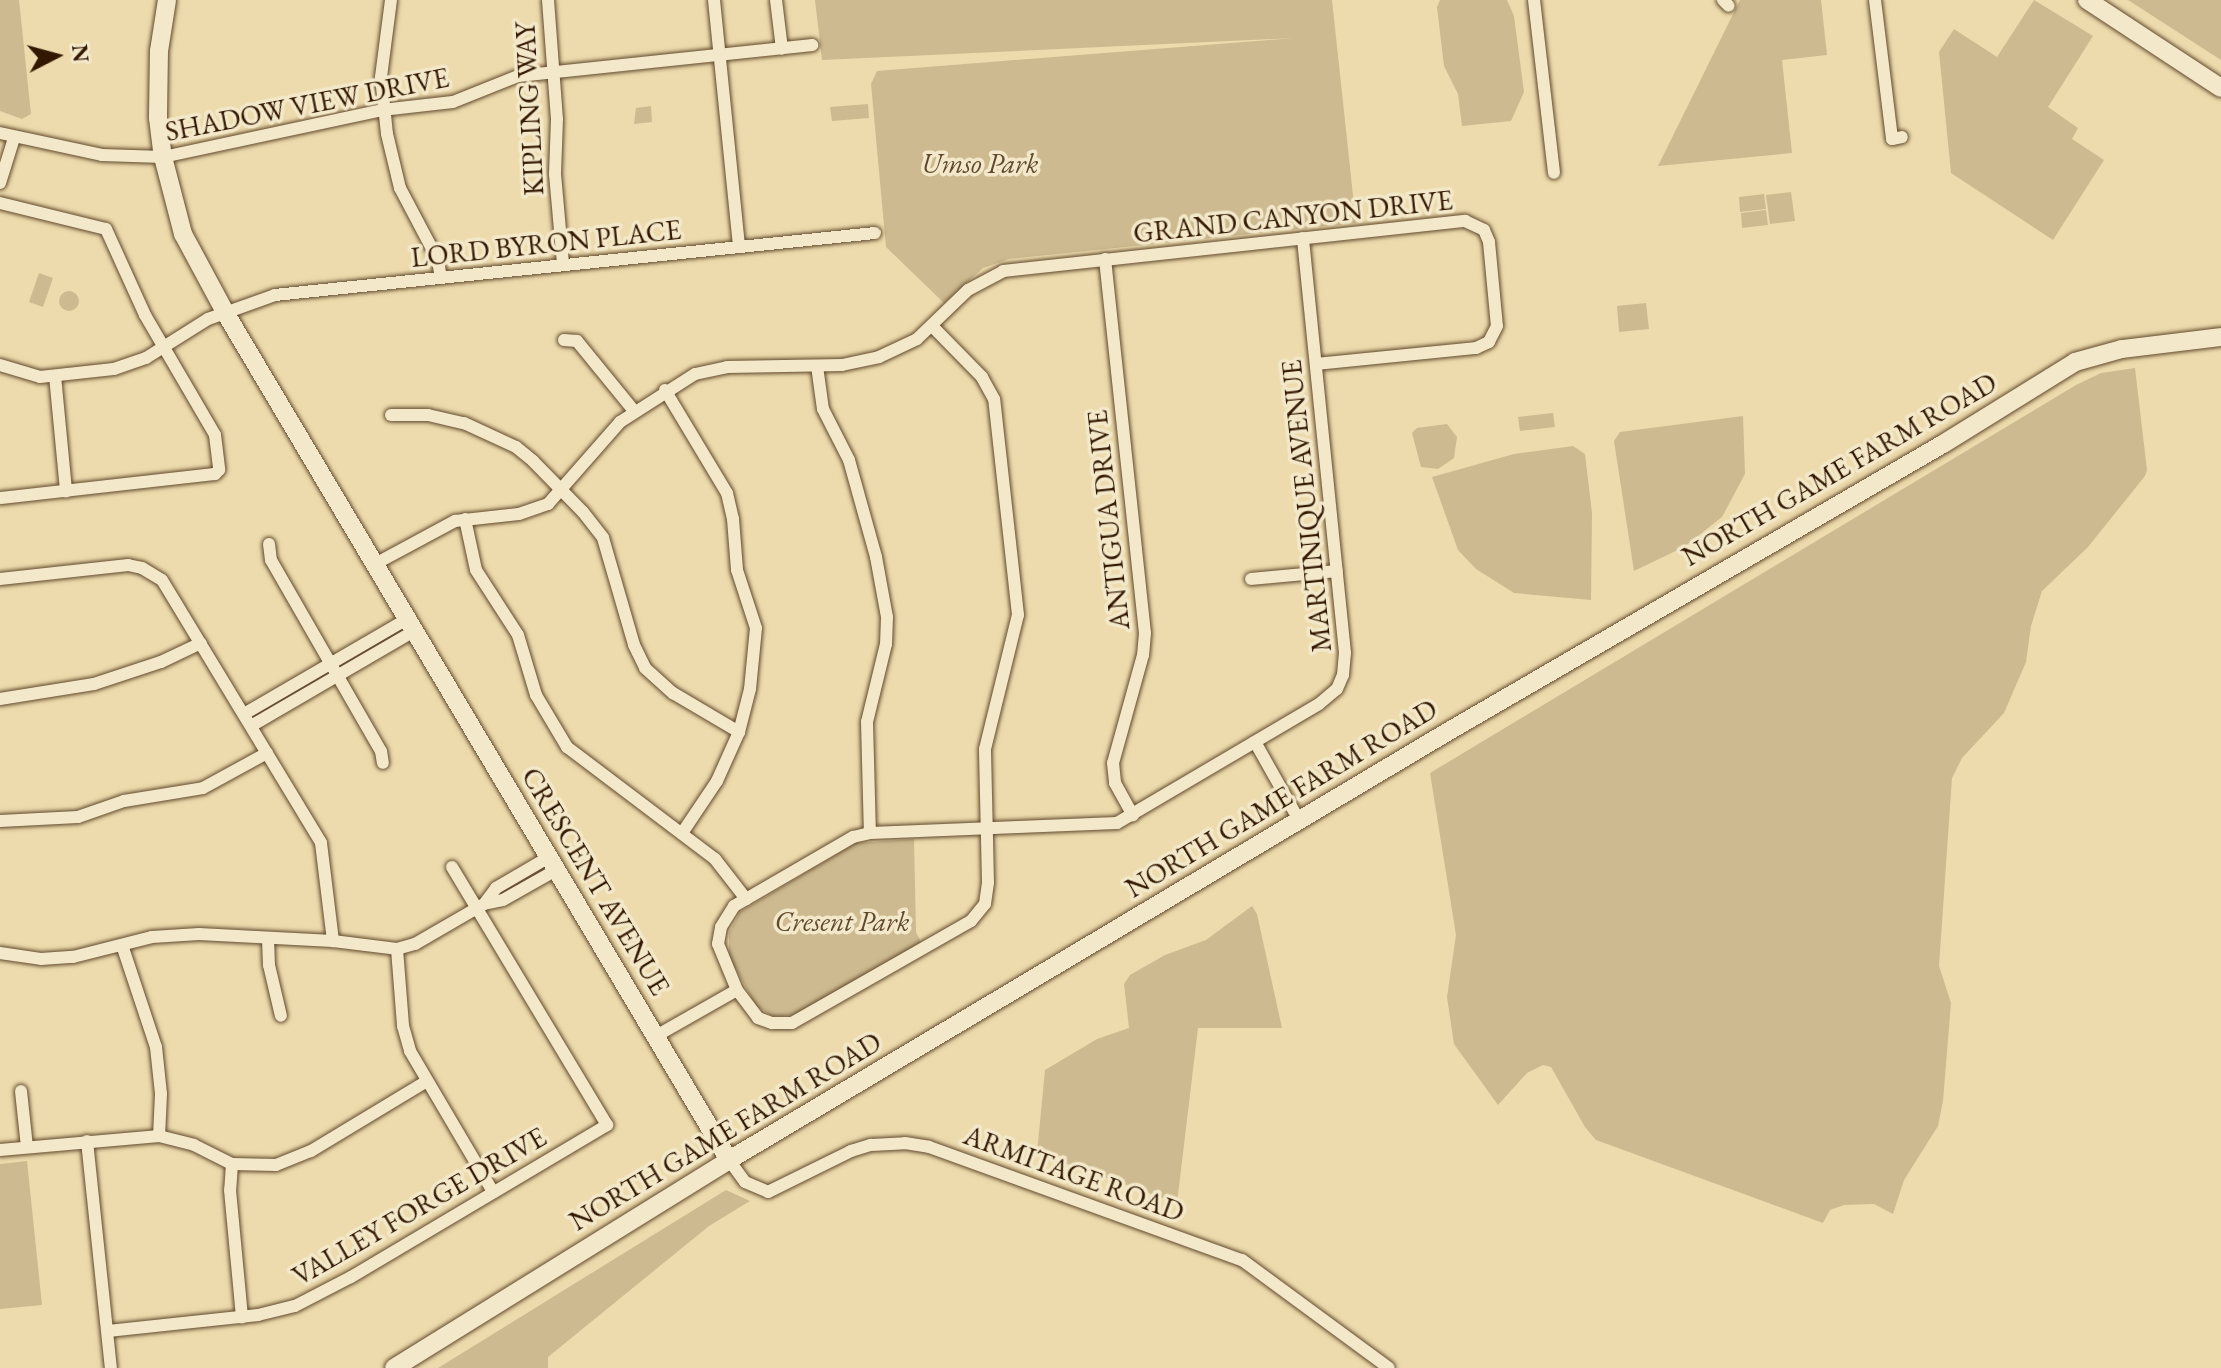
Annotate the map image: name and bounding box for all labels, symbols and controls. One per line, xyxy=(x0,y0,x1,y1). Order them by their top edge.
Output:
north arrow xyxy=(16,16,96,96)
street label: KIPLING WAY xyxy=(508,21,550,197)
text: N xyxy=(65,43,96,64)
street label: SHADOW VIEW DRIVE xyxy=(162,60,452,148)
park label: Umso Park xyxy=(922,146,1038,180)
street label: GRAND CANYON DRIVE xyxy=(1132,183,1454,249)
street label: LORD BYRON PLACE xyxy=(409,212,683,274)
street label: MARTINIQUE AVENUE xyxy=(1274,358,1338,654)
street label: NORTH GAME FARM ROAD xyxy=(1676,365,2002,573)
street label: ANTIGUA DRIVE xyxy=(1080,408,1136,632)
street label: NORTH GAME FARM ROAD xyxy=(1119,692,1443,904)
street label: CRESCENT AVENUE xyxy=(515,761,677,1001)
park label: Cresent Park xyxy=(775,904,909,938)
street label: NORTH GAME FARM ROAD xyxy=(563,1025,887,1237)
street label: ARMITAGE ROAD xyxy=(959,1118,1189,1228)
street label: VALLEY FORGE DRIVE xyxy=(286,1120,552,1292)

